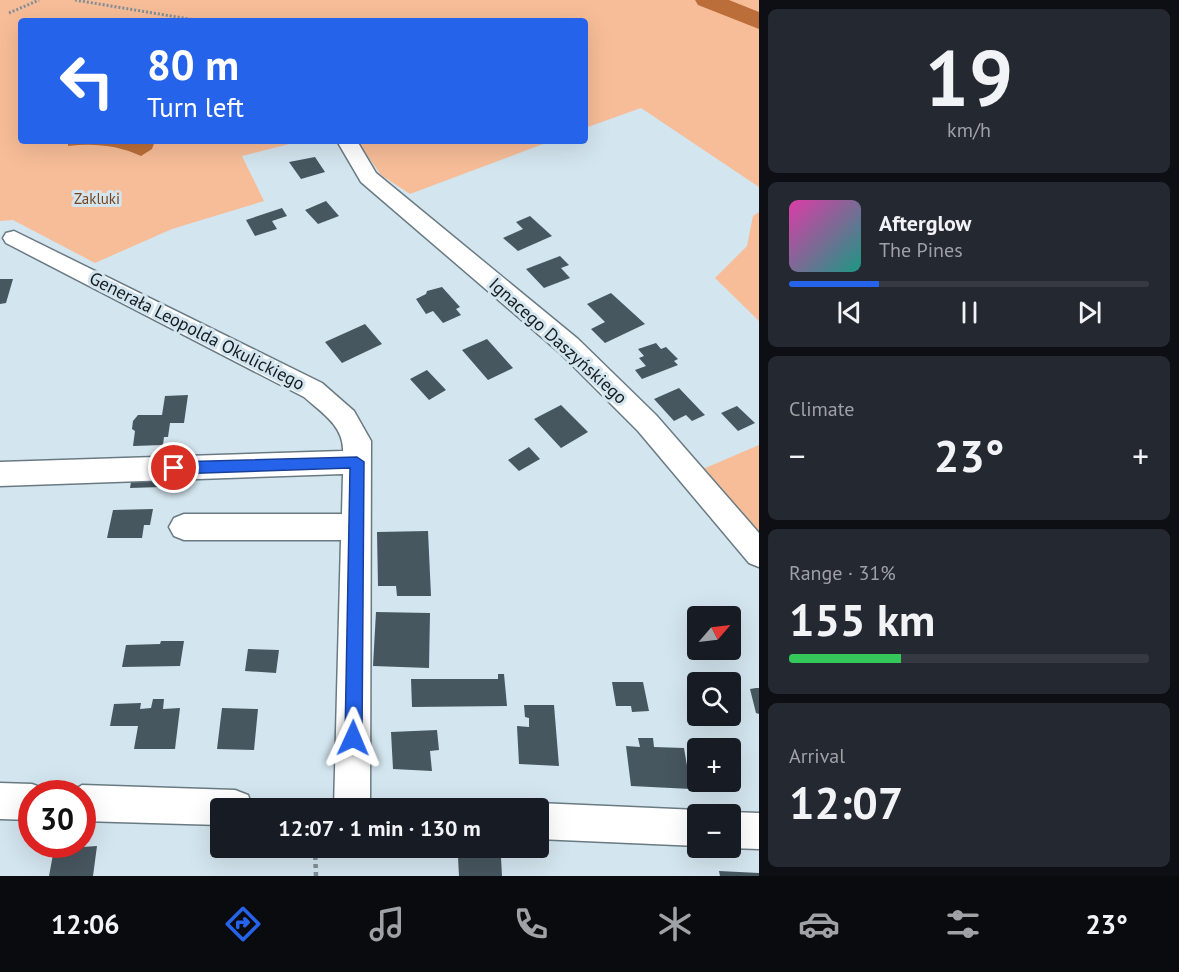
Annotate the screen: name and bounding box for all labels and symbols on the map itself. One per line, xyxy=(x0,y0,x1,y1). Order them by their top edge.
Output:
park label: Zakluki xyxy=(74,189,120,208)
street label: Generała Leopolda Okulickiego xyxy=(86,266,309,395)
street label: Ignacego Daszyńskiego xyxy=(484,272,632,409)
pin xyxy=(148,442,199,493)
north arrow xyxy=(687,606,741,660)
position arrow xyxy=(321,706,385,770)
speed limit sign: 30 xyxy=(18,780,96,858)

